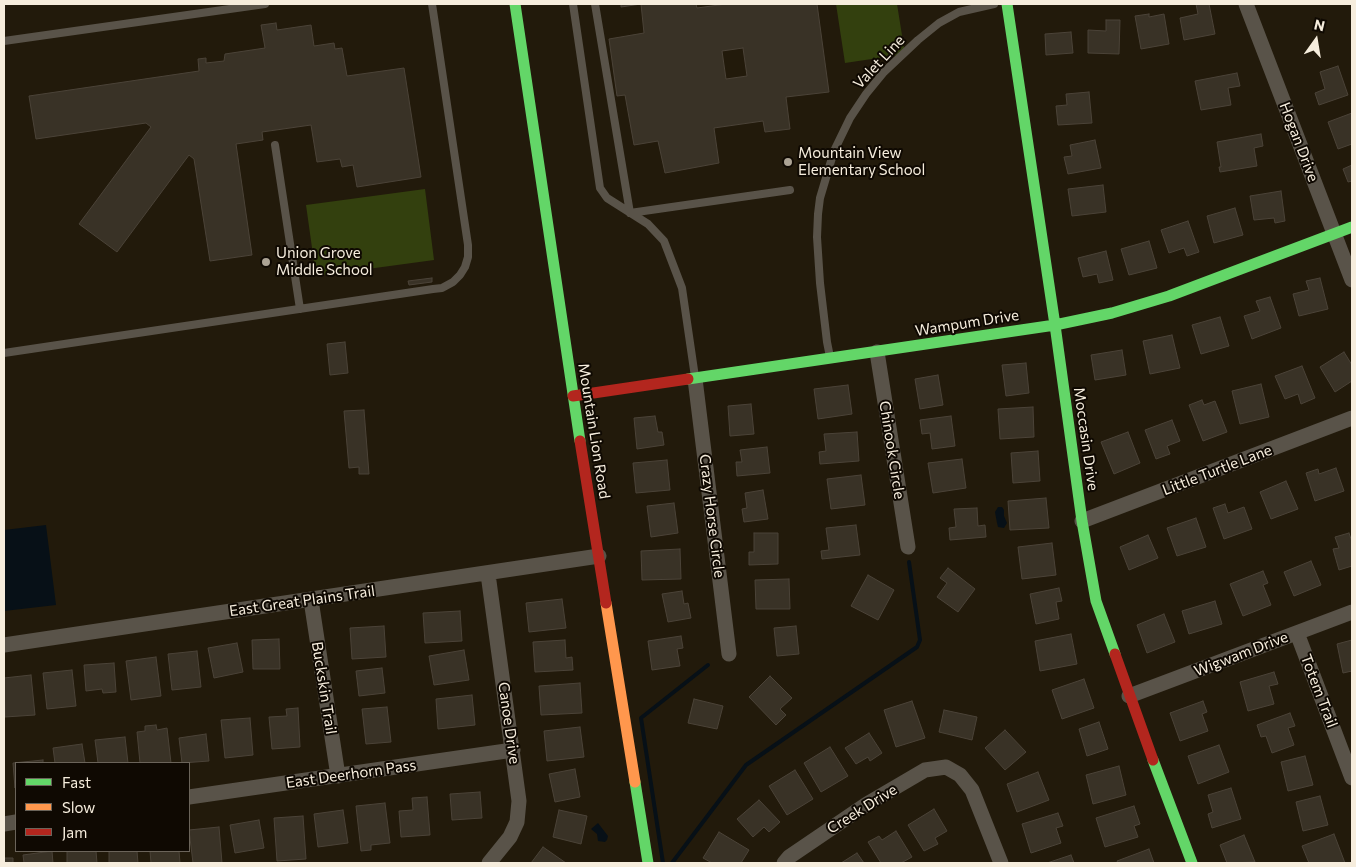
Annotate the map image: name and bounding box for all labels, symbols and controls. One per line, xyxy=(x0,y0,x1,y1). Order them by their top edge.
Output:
north arrow xyxy=(1291,15,1341,65)
text: N xyxy=(1312,15,1327,34)
street label: Valet Line xyxy=(850,31,908,93)
street label: Hogan Drive xyxy=(1276,100,1322,184)
place label: Mountain View Elementary School xyxy=(798,144,925,179)
marker: Mountain View Elementary School xyxy=(782,156,794,168)
place label: Union Grove Middle School xyxy=(276,244,373,279)
marker: Union Grove Middle School xyxy=(260,256,272,268)
street label: Wampum Drive xyxy=(914,306,1020,340)
street label: Mountain Lion Road xyxy=(574,362,614,500)
street label: Moccasin Drive xyxy=(1070,386,1102,492)
street label: Chinook Circle xyxy=(875,400,909,500)
street label: Little Turtle Lane xyxy=(1160,441,1274,499)
street label: Crazy Horse Circle xyxy=(695,453,729,579)
street label: East Great Plains Trail xyxy=(228,582,376,620)
street label: Wigwam Drive xyxy=(1191,628,1291,680)
street label: Buckskin Trail xyxy=(308,640,340,736)
street label: Totem Trail xyxy=(1297,652,1341,730)
street label: Canoe Drive xyxy=(494,681,524,765)
street label: East Deerhorn Pass xyxy=(285,756,417,792)
legend xyxy=(15,762,190,852)
text: Fast xyxy=(62,773,91,791)
street label: Creek Drive xyxy=(824,780,900,838)
text: Slow xyxy=(62,798,95,816)
text: Jam xyxy=(62,823,87,841)

